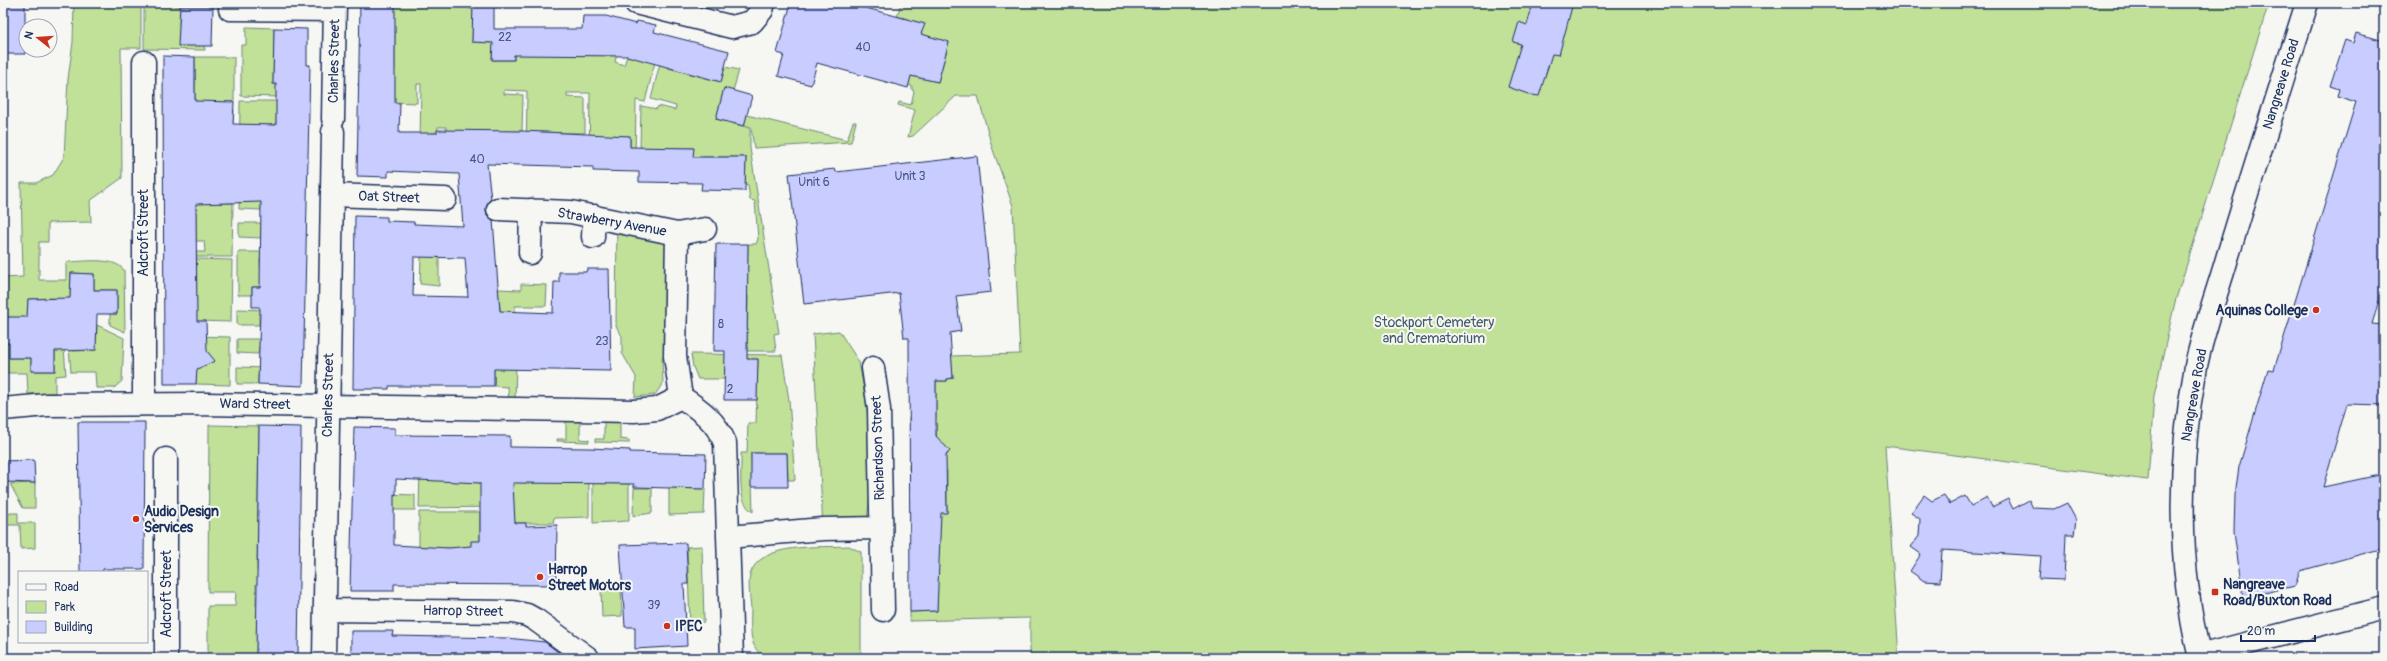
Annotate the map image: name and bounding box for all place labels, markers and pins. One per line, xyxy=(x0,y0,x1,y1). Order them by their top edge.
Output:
place label: Aquinas College xyxy=(2216,302,2309,319)
marker: Aquinas College xyxy=(2311,305,2321,315)
place label: Audio Design Services xyxy=(144,503,219,536)
marker: Audio Design Services xyxy=(131,514,141,524)
place label: Harrop Street Motors xyxy=(548,561,632,594)
marker: Harrop Street Motors xyxy=(535,572,545,582)
place label: Nangreave Road/Buxton Road xyxy=(2223,576,2332,609)
marker: Nangreave Road/Buxton Road xyxy=(2210,587,2220,597)
place label: IPEC xyxy=(675,618,703,635)
marker: IPEC xyxy=(662,621,672,631)

